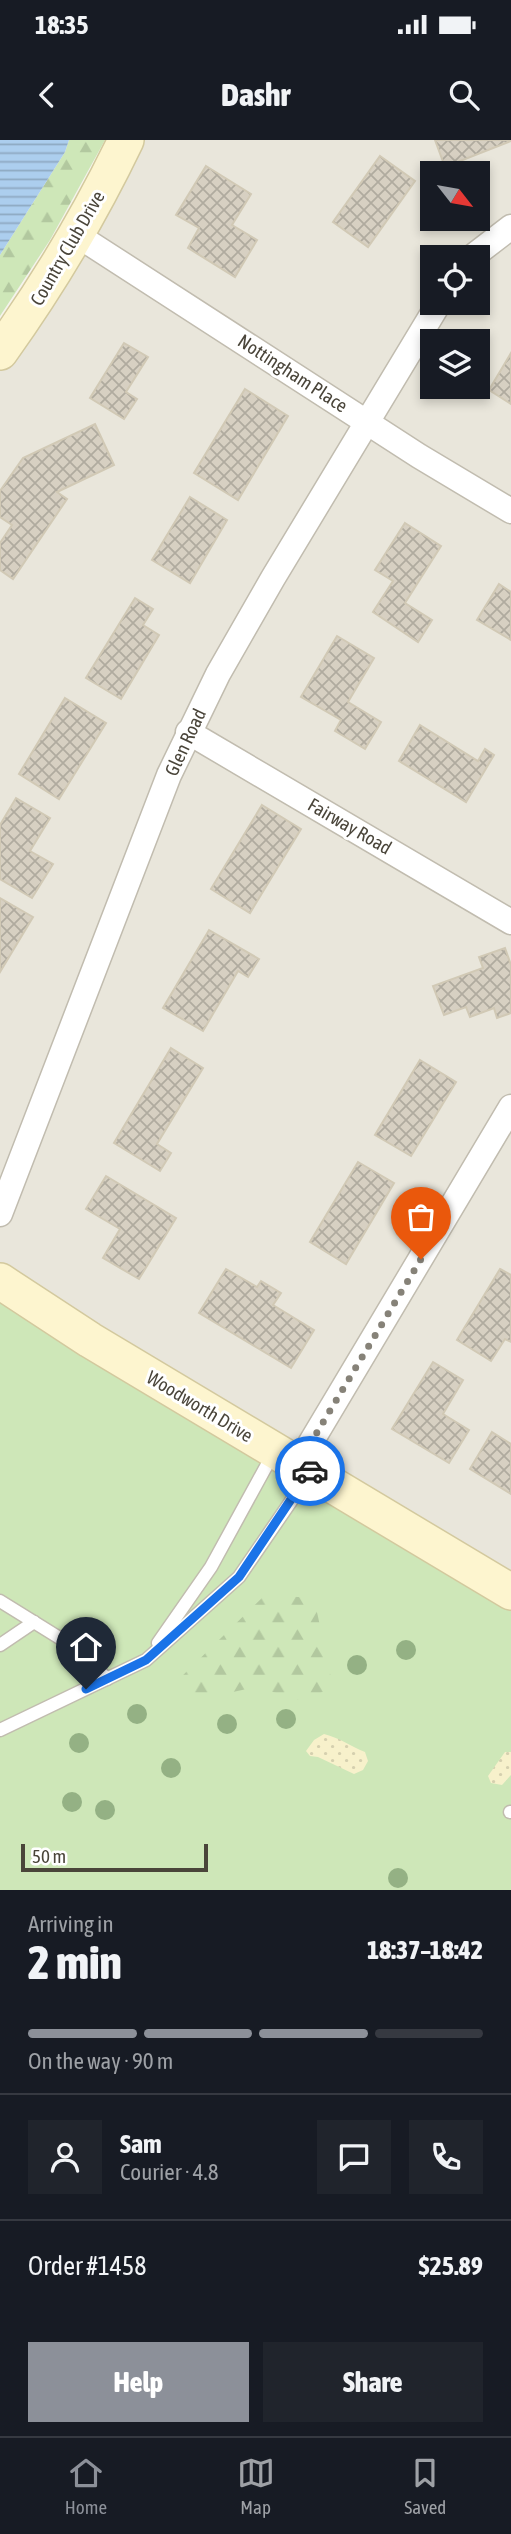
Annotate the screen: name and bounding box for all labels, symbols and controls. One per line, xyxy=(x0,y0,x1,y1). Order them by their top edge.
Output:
text: 18:35 xyxy=(35,10,89,40)
icon: back xyxy=(28,76,66,114)
text: Dashr xyxy=(221,76,290,113)
icon: search xyxy=(445,76,483,114)
north arrow xyxy=(420,161,490,231)
map controls xyxy=(420,161,490,399)
street label: Country Club Drive xyxy=(25,187,109,309)
button: locate xyxy=(420,245,490,315)
street label: Nottingham Place xyxy=(234,329,352,417)
button: layers xyxy=(420,329,490,399)
street label: Glen Road xyxy=(160,705,210,779)
street label: Fairway Road xyxy=(304,793,396,859)
pin xyxy=(391,1187,451,1259)
icon: bag xyxy=(402,1198,440,1236)
street label: Woodworth Drive xyxy=(143,1366,257,1446)
courier xyxy=(275,1436,345,1506)
icon: car xyxy=(291,1452,329,1490)
pin xyxy=(56,1617,116,1689)
icon: home xyxy=(67,1628,105,1666)
scale bar xyxy=(21,1841,208,1873)
text: 50 m xyxy=(32,1845,66,1867)
text: Arriving in xyxy=(28,1911,114,1937)
text: 18:37–18:42 xyxy=(367,1935,483,1965)
text: 2 min xyxy=(28,1936,122,1989)
text: On the way · 90 m xyxy=(28,2048,173,2074)
button: person xyxy=(28,2120,102,2194)
button: chat xyxy=(317,2120,391,2194)
button: phone xyxy=(409,2120,483,2194)
text: Sam xyxy=(120,2129,162,2159)
text: Courier · 4.8 xyxy=(120,2159,219,2185)
text: Order #1458 xyxy=(28,2251,147,2281)
text: $25.89 xyxy=(419,2251,483,2281)
button: Help xyxy=(28,2342,249,2422)
button: Share xyxy=(263,2342,483,2422)
tab: Home xyxy=(65,2454,107,2518)
tab: Map xyxy=(237,2454,275,2518)
tab: Saved xyxy=(404,2454,446,2518)

